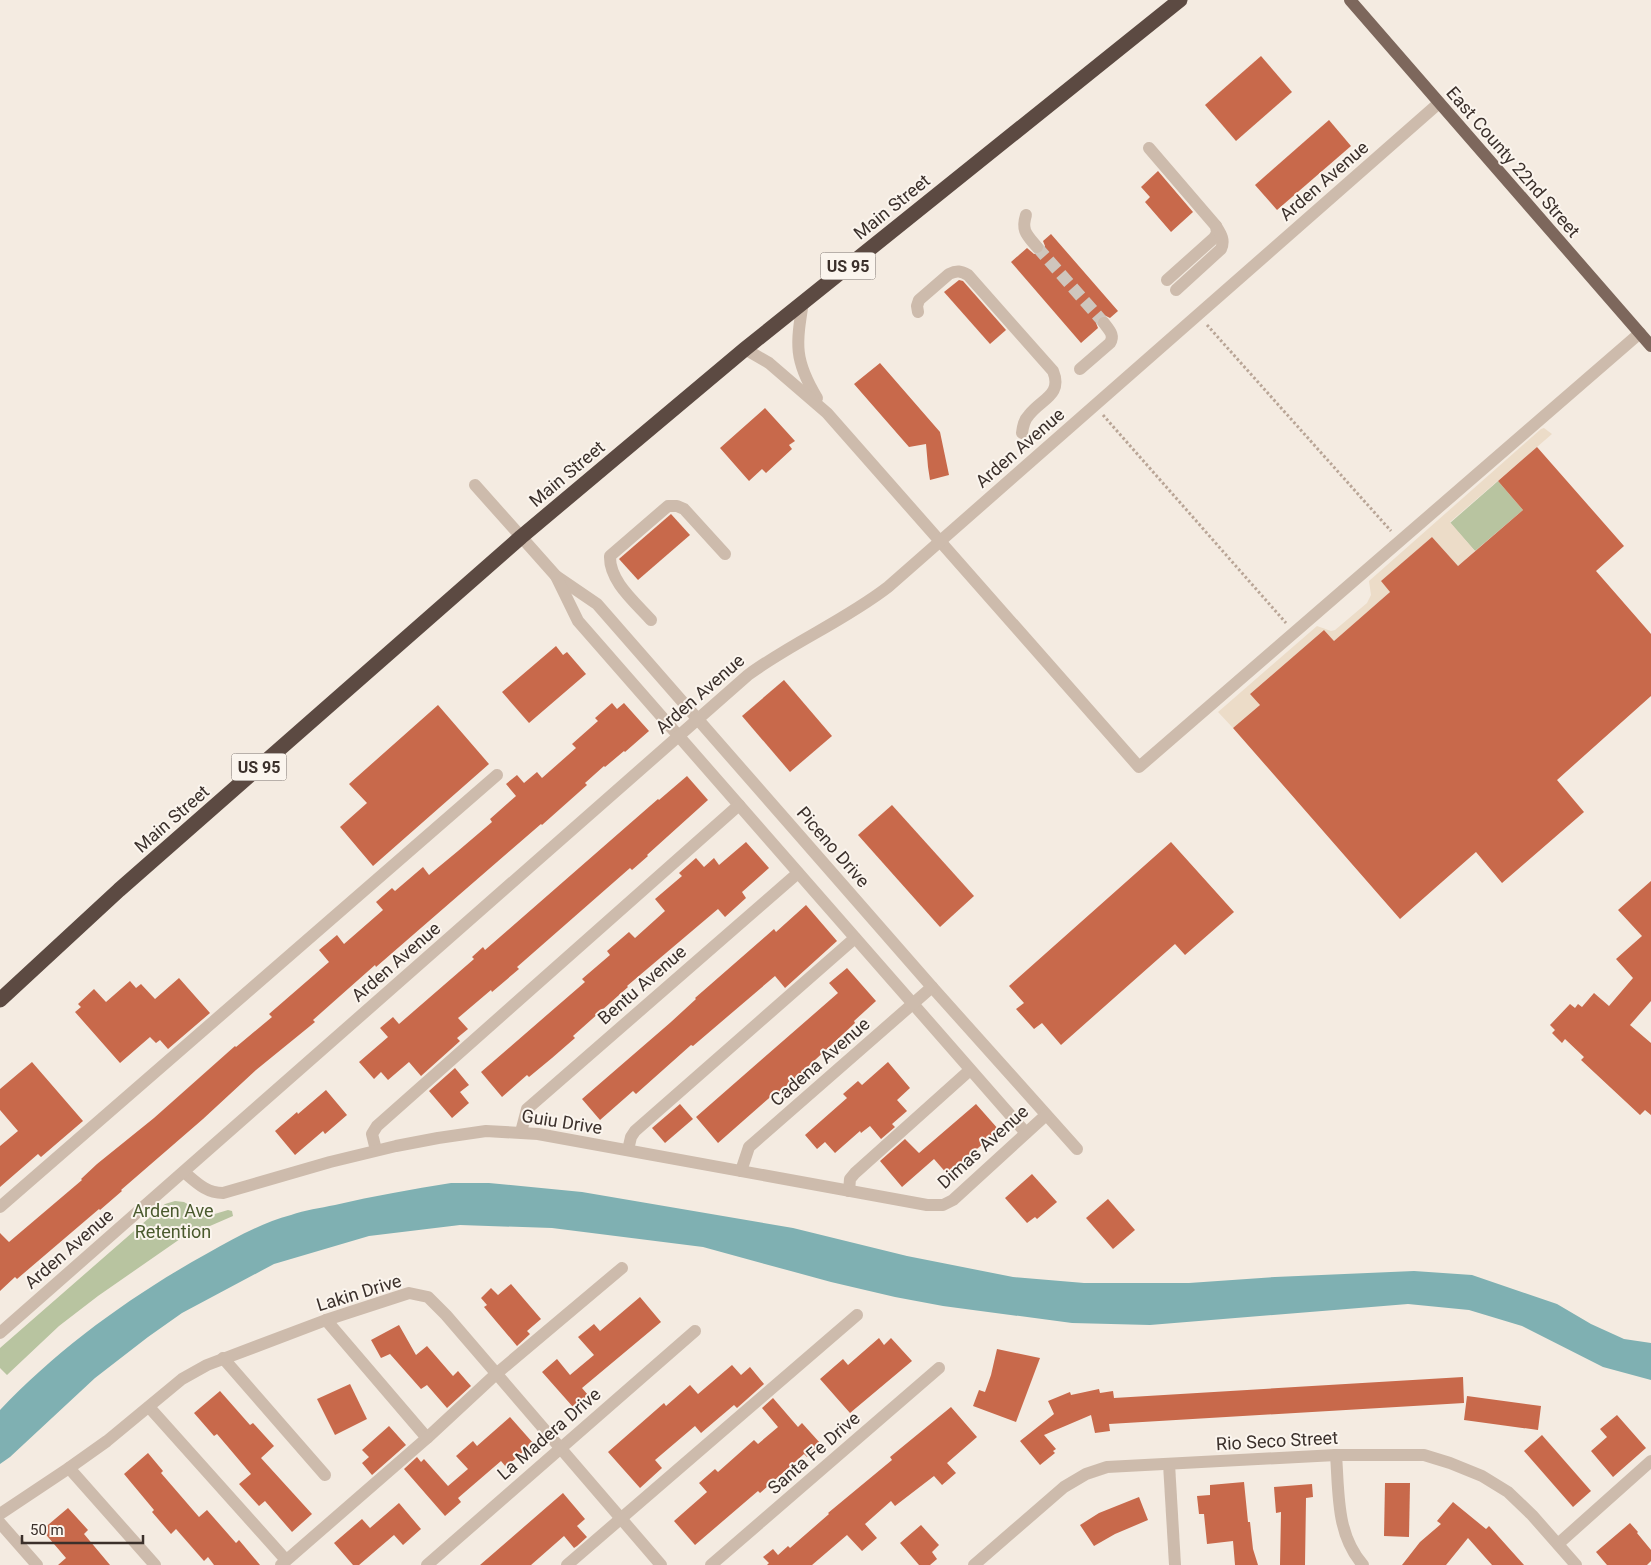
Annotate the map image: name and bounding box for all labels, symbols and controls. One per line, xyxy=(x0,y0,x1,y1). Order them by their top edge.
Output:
street label: East County 22nd Street xyxy=(1442,82,1585,241)
street label: Arden Avenue xyxy=(1275,136,1372,225)
street label: Main Street xyxy=(849,170,934,244)
road number: US 95 xyxy=(820,252,876,280)
street label: Arden Avenue xyxy=(971,403,1068,492)
street label: Main Street xyxy=(525,436,609,511)
street label: Arden Avenue xyxy=(651,649,748,738)
road number: US 95 xyxy=(232,754,286,780)
street label: Main Street xyxy=(130,781,213,857)
street label: Piceno Drive xyxy=(793,802,874,891)
street label: Arden Avenue xyxy=(347,917,444,1006)
street label: Bentu Avenue xyxy=(593,941,690,1029)
street label: Cadena Avenue xyxy=(766,1013,873,1110)
street label: Dimas Avenue xyxy=(933,1101,1032,1193)
street label: Guiu Drive xyxy=(520,1105,604,1138)
park label: Arden Ave Retention xyxy=(132,1200,214,1242)
street label: Arden Avenue xyxy=(20,1204,117,1293)
street label: Lakin Drive xyxy=(314,1270,404,1315)
street label: La Madera Drive xyxy=(493,1383,604,1484)
street label: Santa Fe Drive xyxy=(763,1407,864,1498)
street label: Rio Seco Street xyxy=(1215,1427,1339,1454)
scale bar xyxy=(22,1512,144,1544)
text: 50 m xyxy=(30,1521,64,1539)

